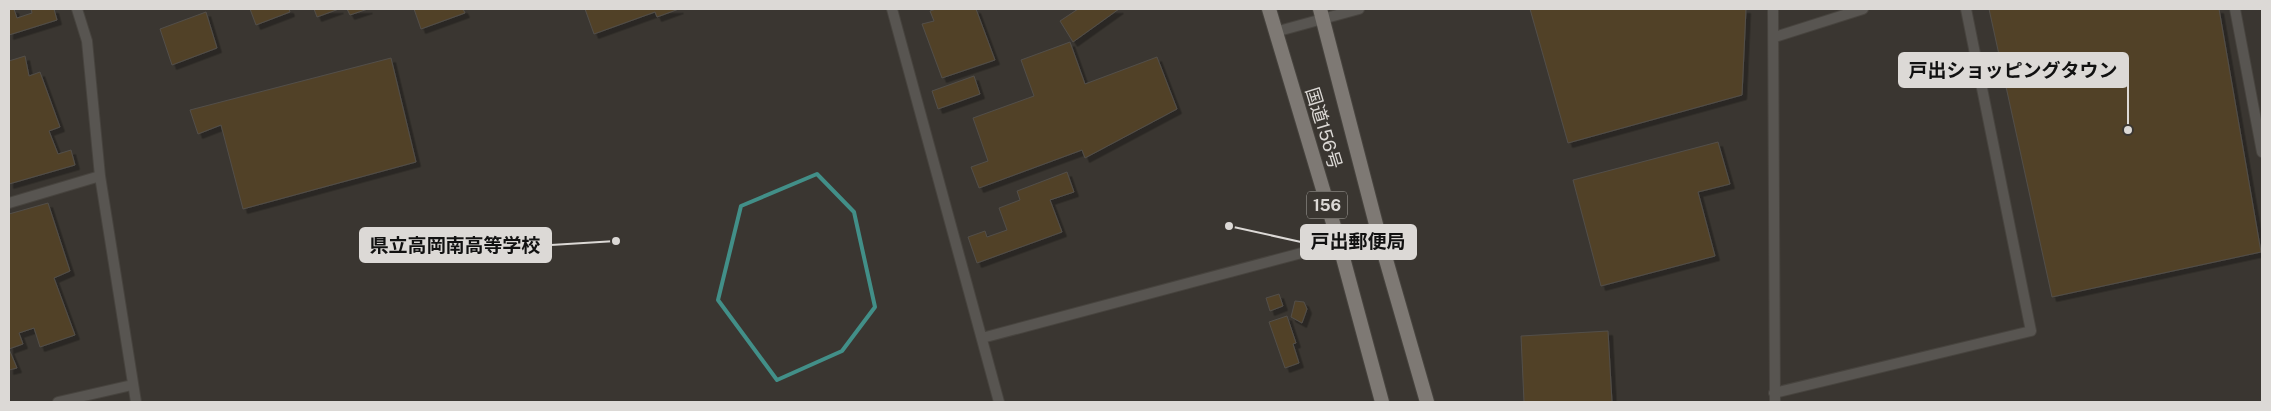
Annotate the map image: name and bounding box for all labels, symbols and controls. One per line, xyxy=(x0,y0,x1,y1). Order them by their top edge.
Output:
callout: 戸出ショッピングタウン xyxy=(1899,53,2128,87)
text: 戸出ショッピングタウン xyxy=(1908,59,2118,81)
street label: 国道156号 xyxy=(1302,85,1346,171)
road number: 156 xyxy=(1307,192,1347,218)
callout: 戸出郵便局 xyxy=(1301,225,1416,259)
callout: 県立高岡南高等学校 xyxy=(360,228,551,262)
text: 戸出郵便局 xyxy=(1310,230,1406,252)
text: 県立高岡南高等学校 xyxy=(369,234,541,256)

